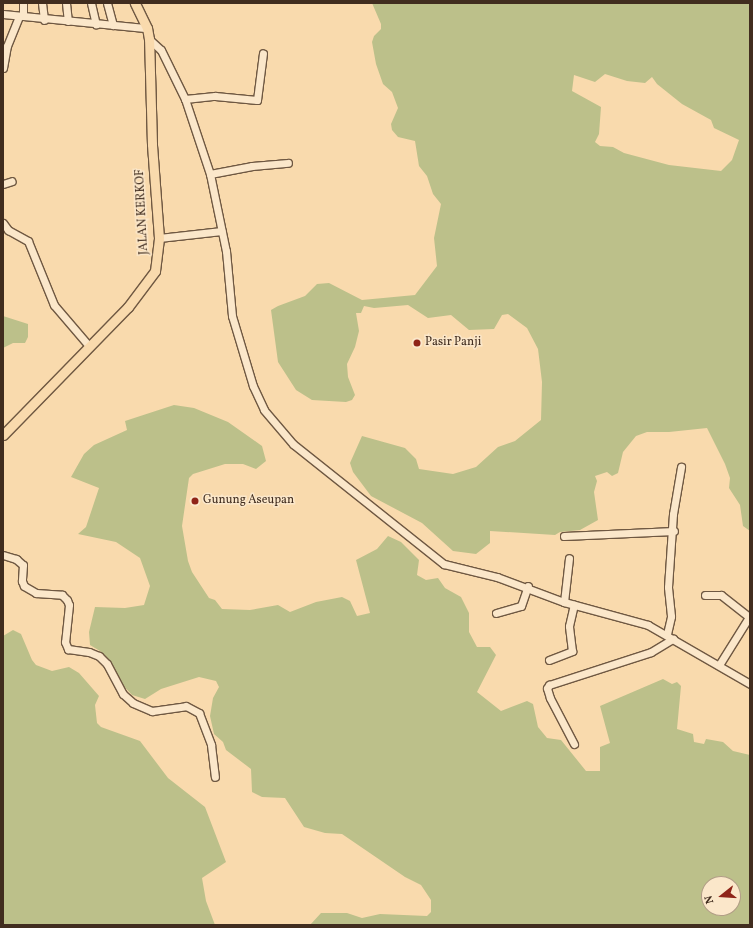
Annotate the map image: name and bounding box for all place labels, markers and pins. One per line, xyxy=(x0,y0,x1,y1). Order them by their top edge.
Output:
place label: Pasir Panji xyxy=(425,336,481,350)
marker: Pasir Panji xyxy=(412,338,422,348)
place label: Gunung Aseupan xyxy=(203,494,294,508)
marker: Gunung Aseupan xyxy=(190,496,200,506)

